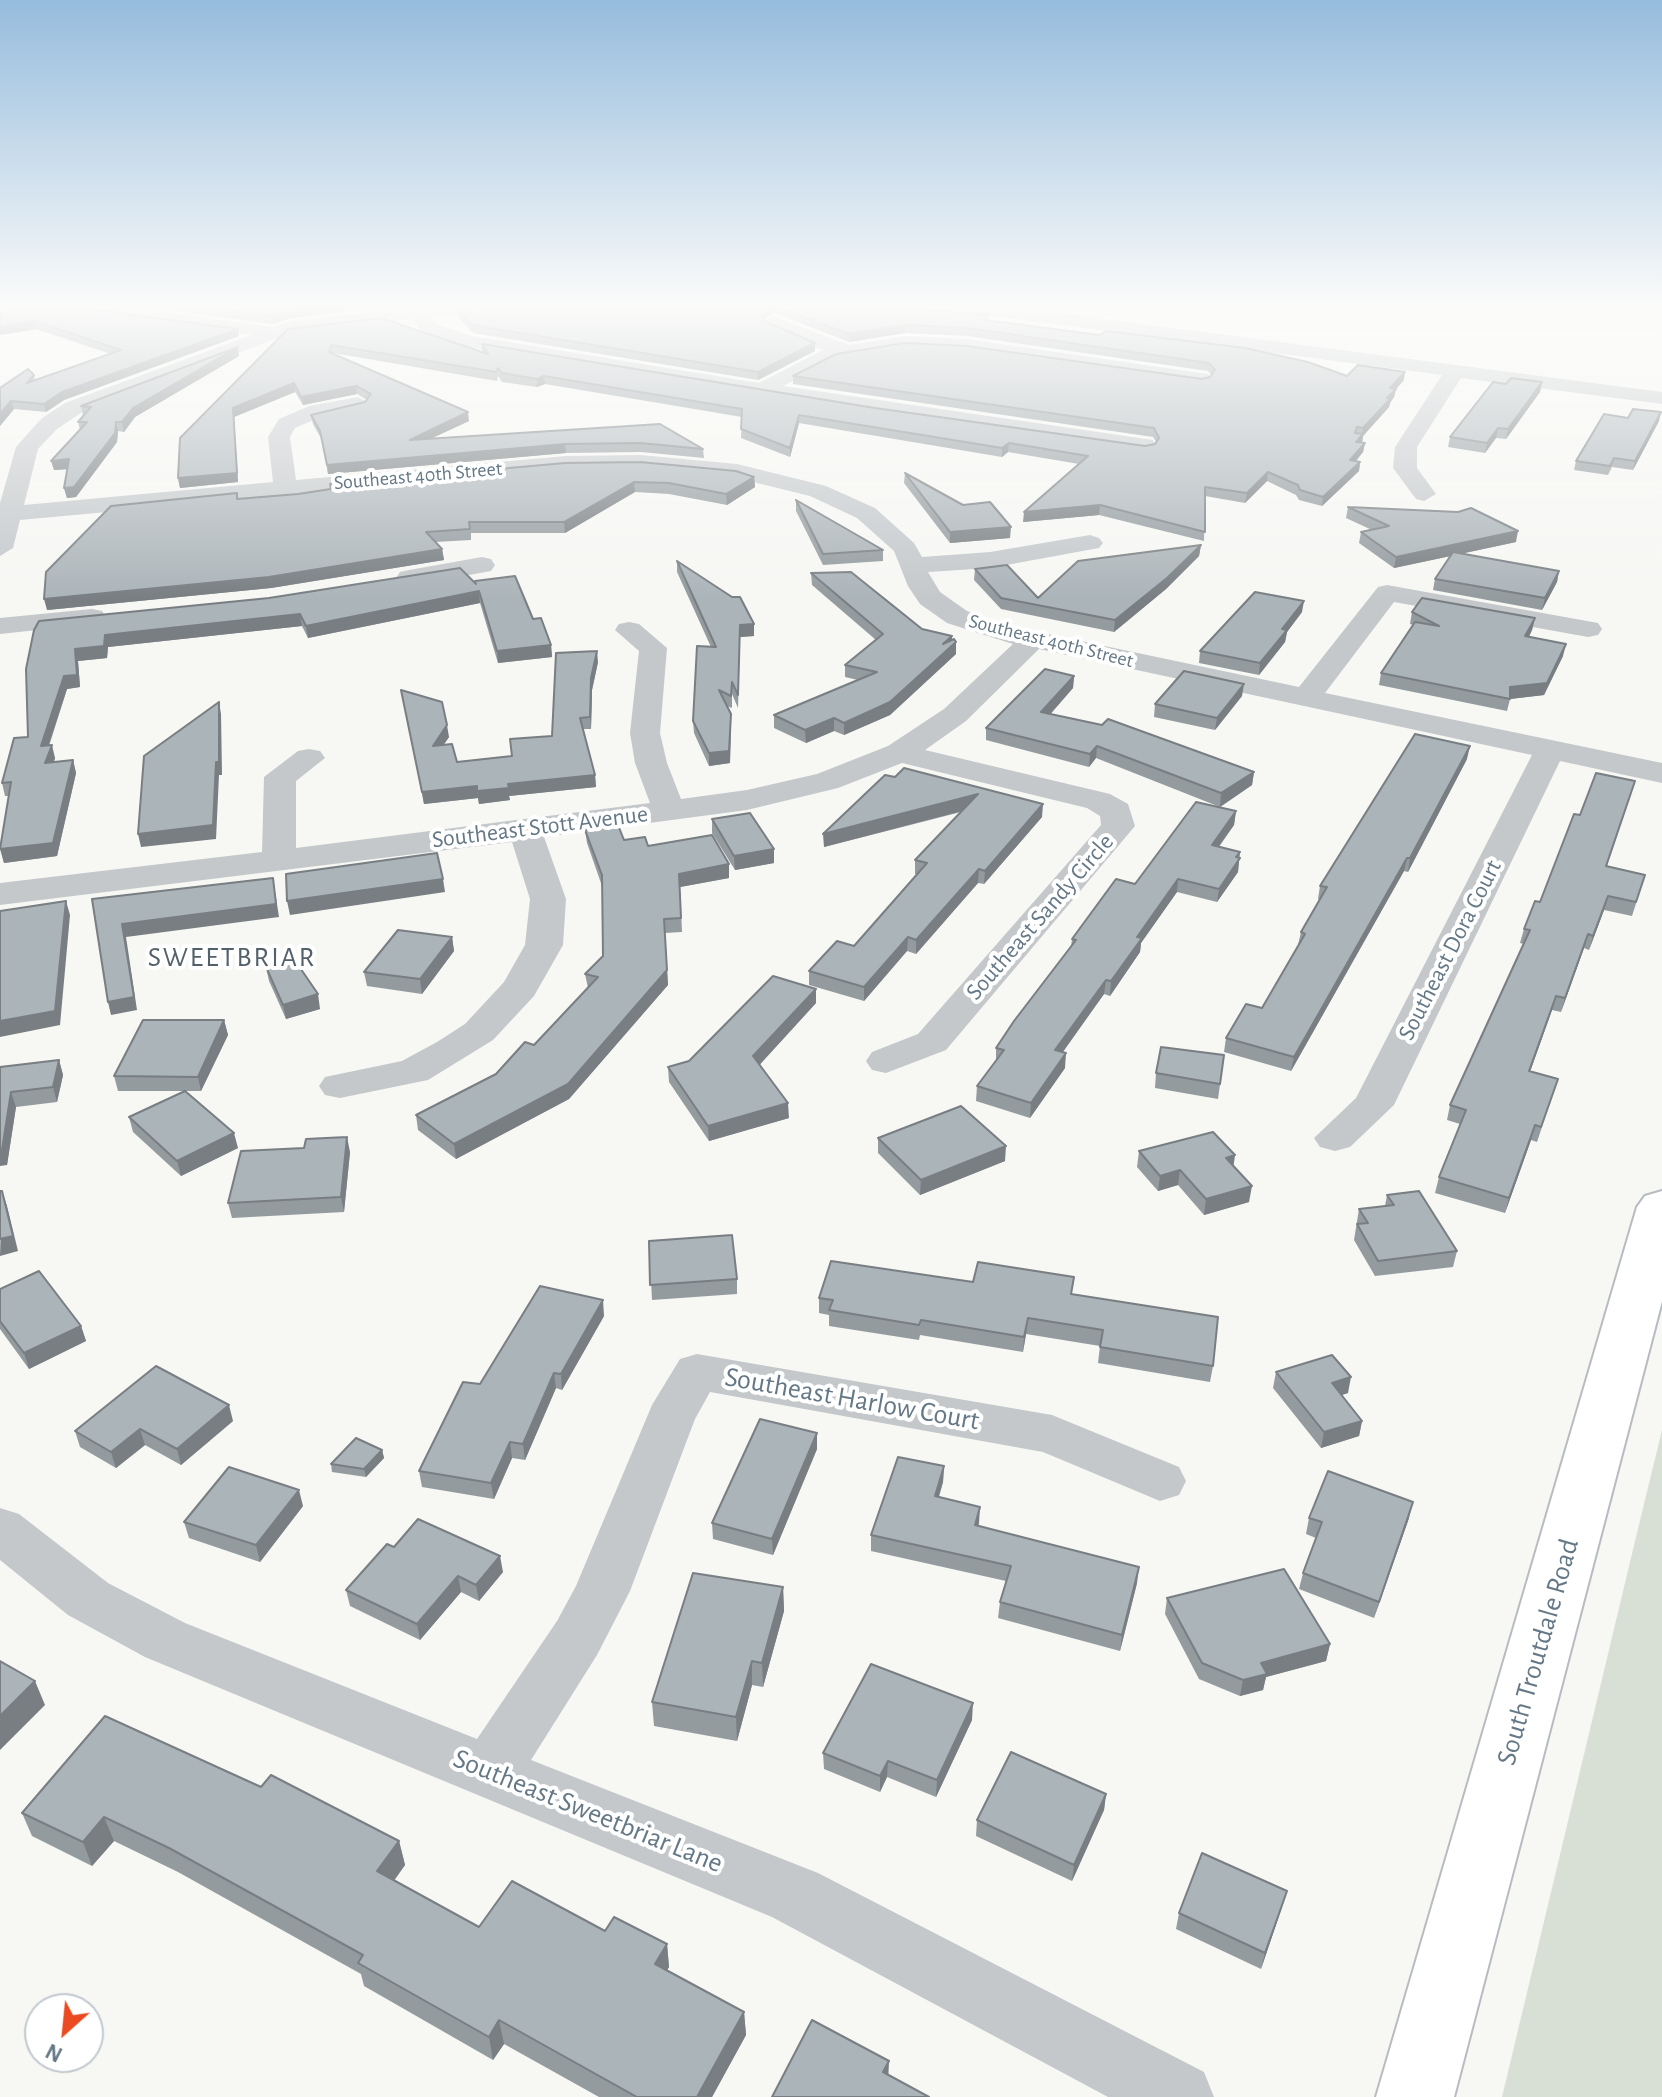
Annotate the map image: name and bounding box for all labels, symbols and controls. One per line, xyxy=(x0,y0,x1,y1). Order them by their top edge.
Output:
street label: Southeast 40th Street xyxy=(333,457,503,495)
street label: Southeast 40th Street xyxy=(966,609,1136,673)
street label: Southeast Stott Avenue xyxy=(430,799,650,855)
street label: Southeast Sandy Circle xyxy=(960,828,1120,1006)
street label: Southeast Dora Court xyxy=(1392,855,1508,1045)
district label: SWEETBRIAR xyxy=(148,941,316,975)
street label: Southeast Harlow Court xyxy=(722,1360,982,1438)
street label: South Troutdale Road xyxy=(1490,1535,1586,1769)
street label: Southeast Sweetbriar Lane xyxy=(448,1742,728,1880)
north arrow xyxy=(24,1993,104,2073)
text: N xyxy=(42,2039,66,2066)

